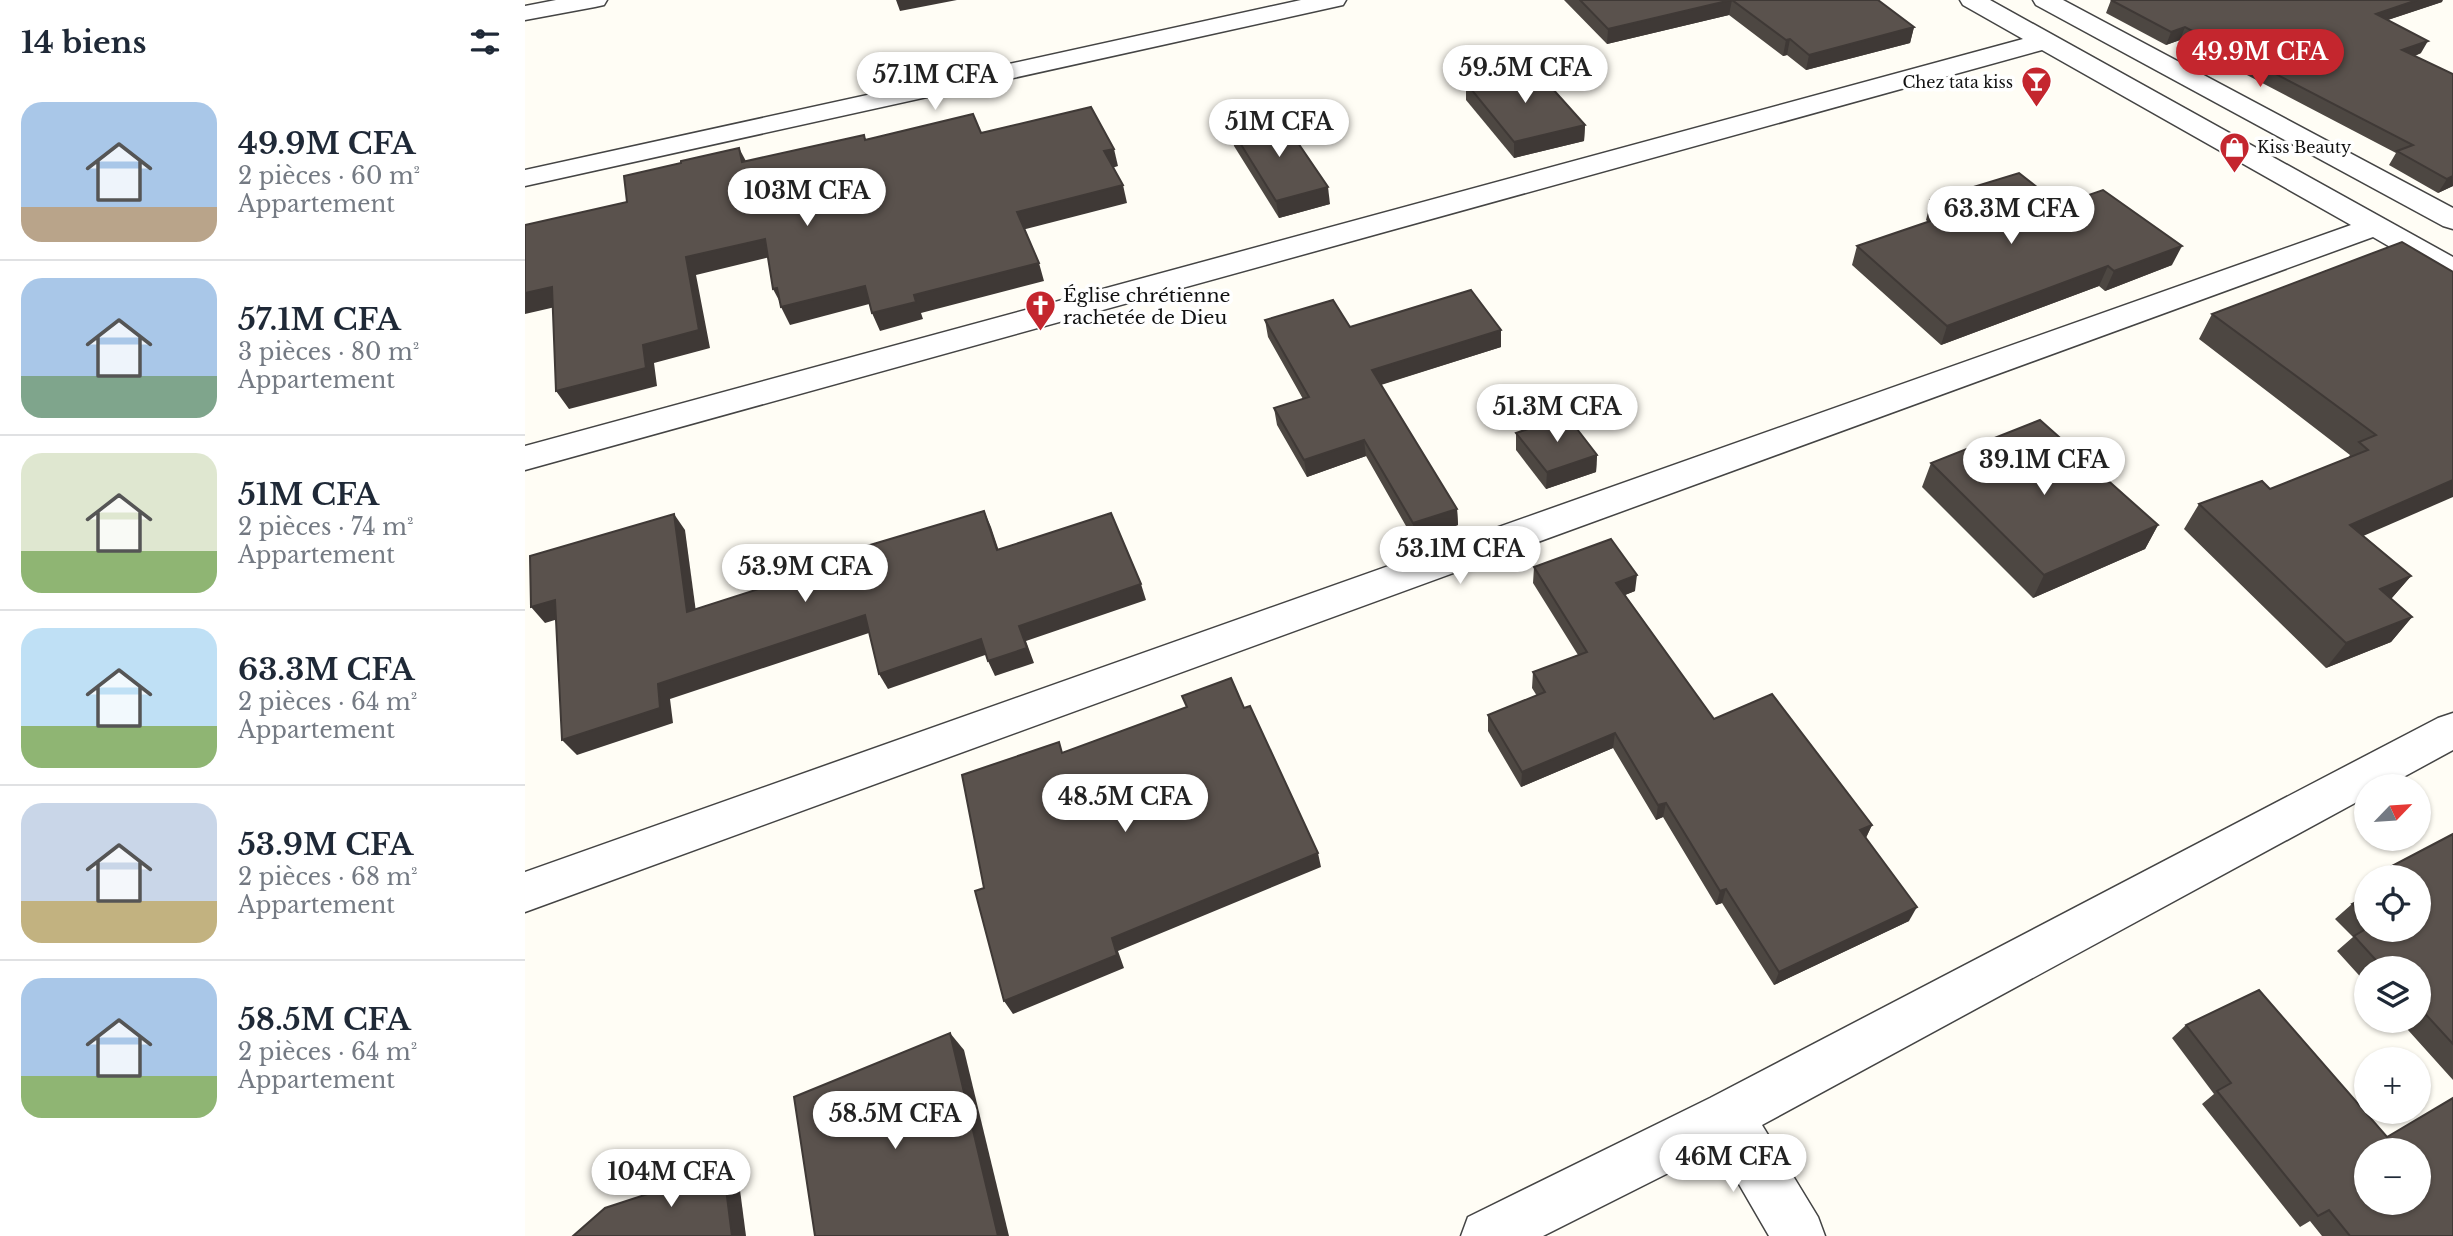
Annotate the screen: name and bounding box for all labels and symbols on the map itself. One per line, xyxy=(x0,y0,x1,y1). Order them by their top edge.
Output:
pin: 49.9M CFA xyxy=(2180,29,2340,89)
pin: 59.5M CFA xyxy=(1445,46,1605,105)
pin: 57.1M CFA xyxy=(855,52,1015,112)
bar icon: Chez tata kiss xyxy=(2019,65,2053,109)
place label: Chez tata kiss xyxy=(1902,72,2013,92)
pin: 51M CFA xyxy=(1214,100,1344,159)
shop icon: Kiss Beauty xyxy=(2217,130,2251,174)
place label: Kiss Beauty xyxy=(2257,137,2352,157)
pin: 103M CFA xyxy=(735,168,879,228)
pin: 63.3M CFA xyxy=(1931,187,2091,246)
place label: Église chrétienne rachetée de Dieu xyxy=(1063,284,1230,329)
church icon: Église chrétienne rachetée de Dieu xyxy=(1023,289,1057,333)
pin: 51.3M CFA xyxy=(1477,384,1637,444)
pin: 39.1M CFA xyxy=(1964,438,2124,497)
pin: 53.1M CFA xyxy=(1380,526,1540,586)
pin: 53.9M CFA xyxy=(725,544,885,604)
pin: 48.5M CFA xyxy=(1045,774,1205,834)
north arrow xyxy=(2354,774,2431,850)
pin: 58.5M CFA xyxy=(815,1092,975,1151)
pin: 46M CFA xyxy=(1668,1134,1798,1194)
pin: 104M CFA xyxy=(599,1150,743,1209)

